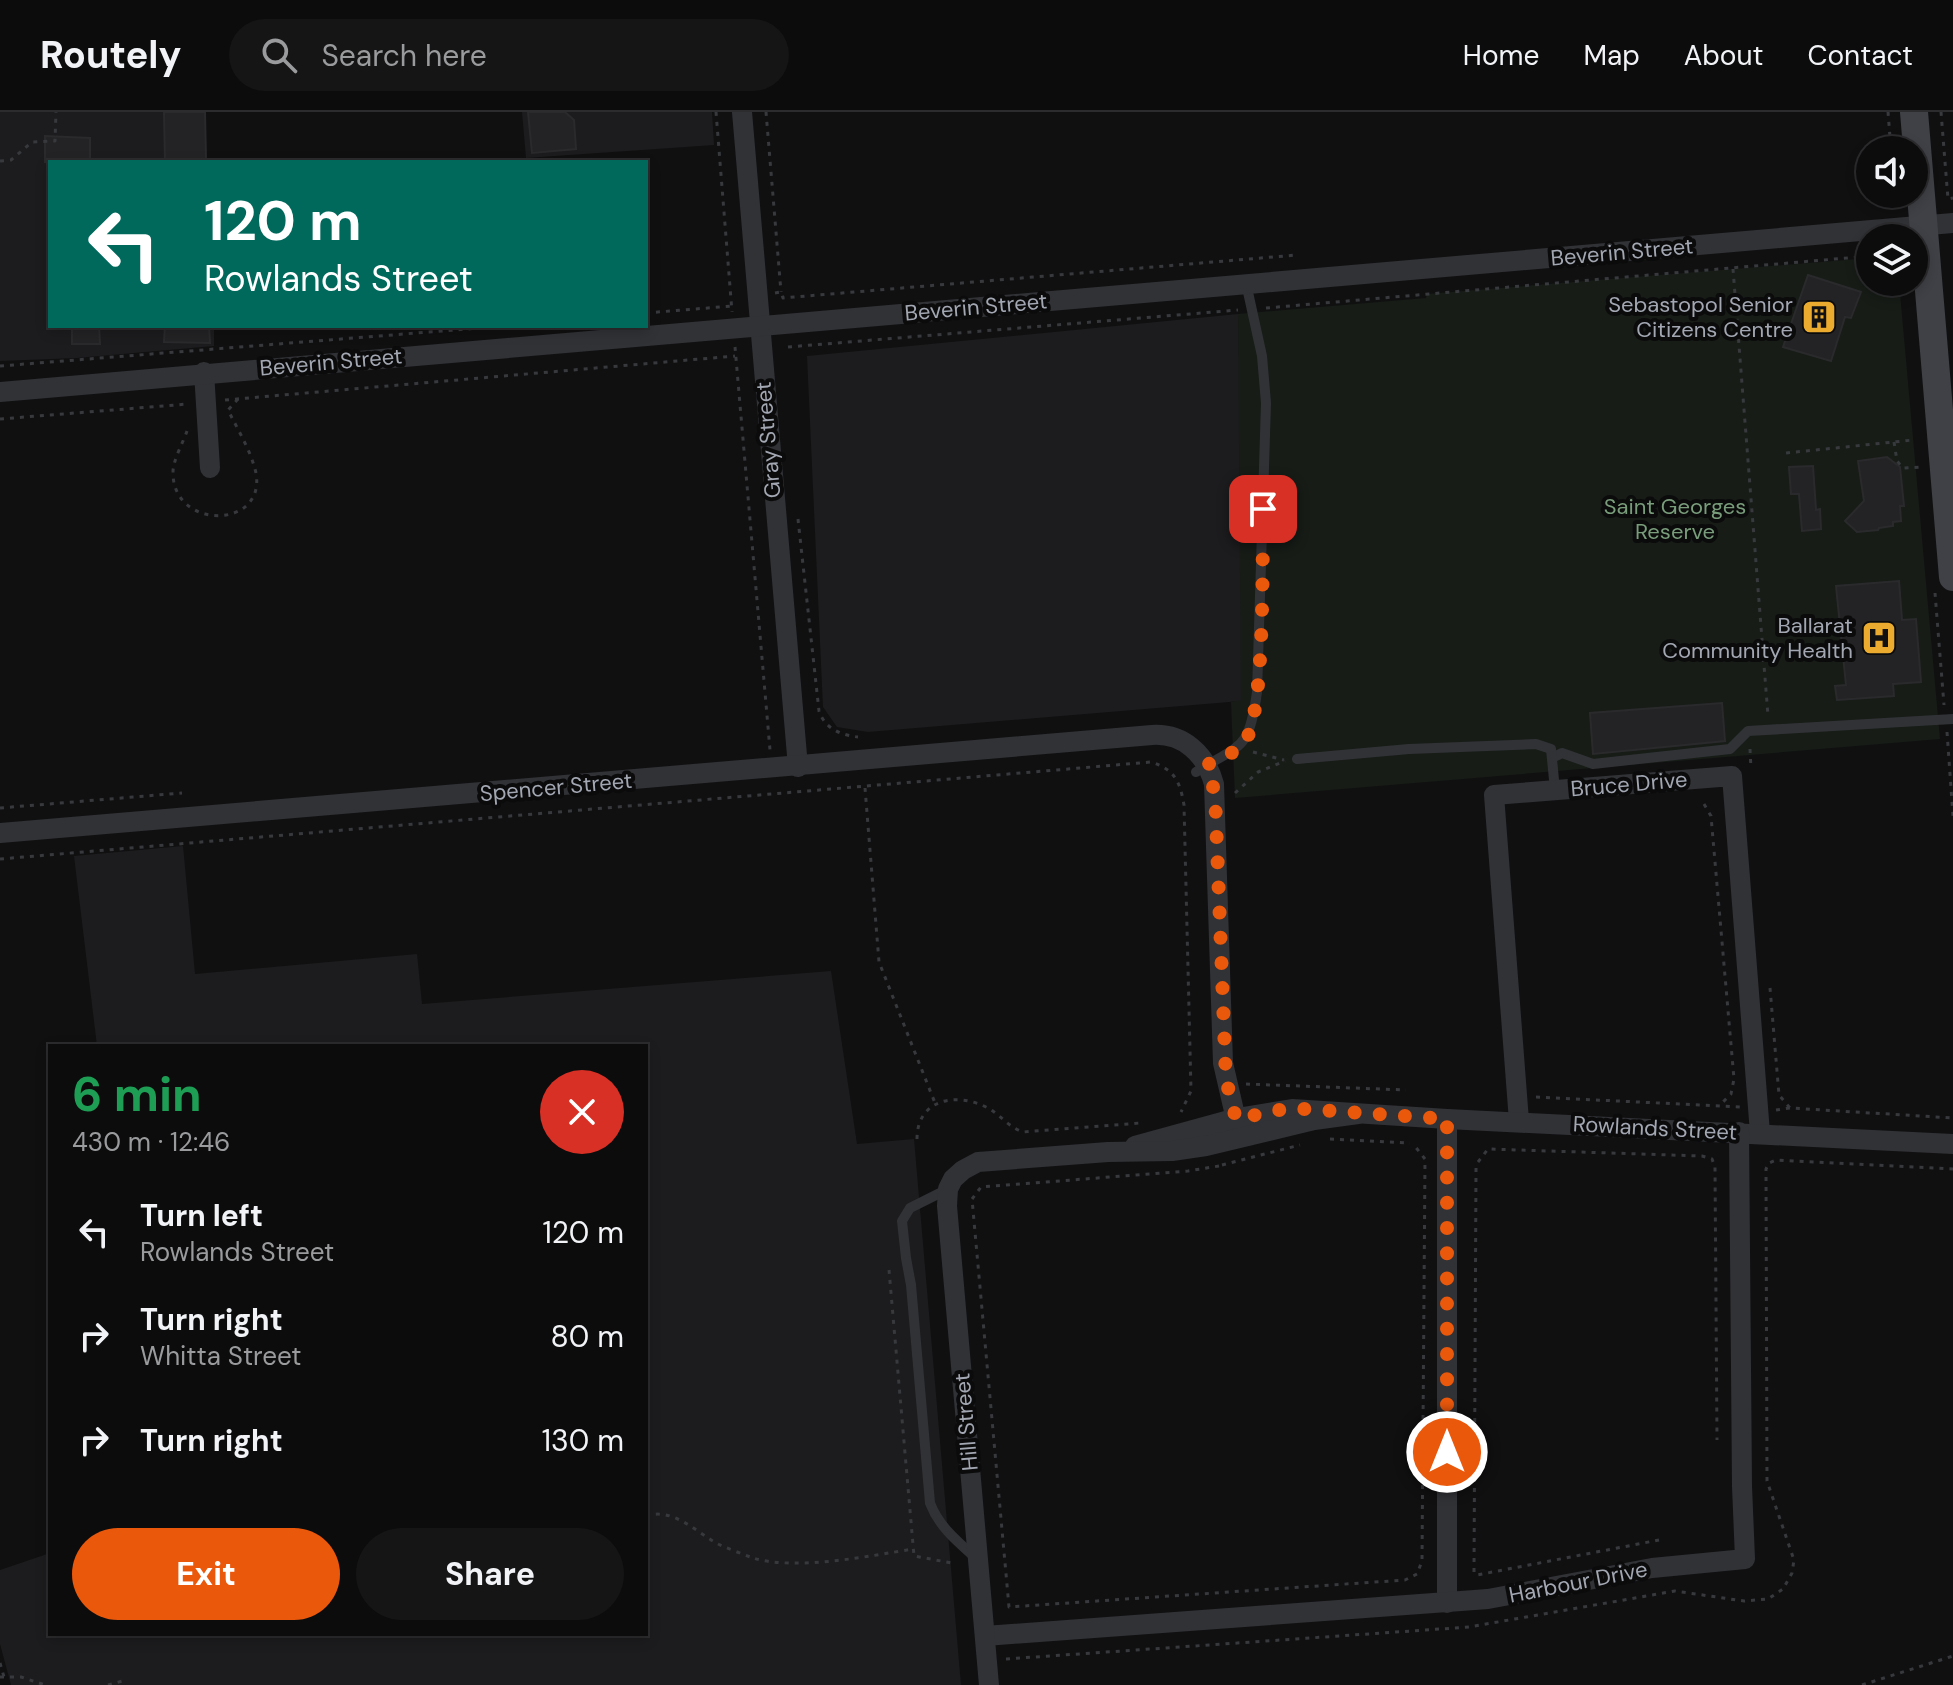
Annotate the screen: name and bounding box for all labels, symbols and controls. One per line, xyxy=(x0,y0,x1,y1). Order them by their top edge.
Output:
search box xyxy=(229,19,789,91)
text: Routely xyxy=(40,30,181,80)
icon: search xyxy=(257,33,301,77)
text: Search here xyxy=(321,36,487,75)
text: Home xyxy=(1463,37,1539,74)
text: Map xyxy=(1583,37,1640,74)
text: About xyxy=(1684,37,1763,74)
text: Contact xyxy=(1807,37,1913,74)
map controls xyxy=(1856,136,1928,296)
button: sound xyxy=(1856,136,1928,208)
text: 120 m xyxy=(204,184,362,257)
icon: left xyxy=(72,192,176,296)
button: layers xyxy=(1856,224,1928,296)
street label: Beverin Street xyxy=(1549,231,1695,273)
text: Rowlands Street xyxy=(204,255,473,302)
street label: Beverin Street xyxy=(903,286,1049,328)
place label: Sebastopol Senior Citizens Centre xyxy=(1608,290,1793,344)
building icon: Sebastopol Senior Citizens Centre xyxy=(1800,298,1838,336)
street label: Beverin Street xyxy=(258,341,404,383)
street label: Gray Street xyxy=(748,381,788,499)
pin xyxy=(1229,475,1297,543)
icon: arrive xyxy=(1241,487,1285,531)
park label: Saint Georges Reserve xyxy=(1604,492,1746,546)
place label: Ballarat Community Health xyxy=(1662,611,1853,665)
hospital icon: Ballarat Community Health xyxy=(1860,619,1898,657)
street label: Bruce Drive xyxy=(1569,764,1689,804)
street label: Spencer Street xyxy=(478,766,634,808)
text: 6 min xyxy=(72,1063,202,1126)
button: close xyxy=(540,1070,624,1154)
street label: Rowlands Street xyxy=(1572,1109,1738,1147)
text: 430 m · 12:46 xyxy=(72,1125,230,1159)
text: Turn left xyxy=(140,1196,263,1235)
icon: left xyxy=(72,1210,116,1254)
text: 120 m xyxy=(542,1213,624,1252)
text: Rowlands Street xyxy=(140,1235,334,1269)
text: Turn right xyxy=(140,1300,283,1339)
icon: right xyxy=(72,1314,116,1358)
text: 80 m xyxy=(551,1317,624,1356)
text: Whitta Street xyxy=(140,1339,302,1373)
street label: Hill Street xyxy=(947,1372,985,1472)
position arrow xyxy=(1405,1410,1489,1494)
icon: right xyxy=(72,1418,116,1462)
text: Turn right xyxy=(140,1421,283,1460)
text: 130 m xyxy=(542,1421,624,1460)
button: Exit xyxy=(72,1528,340,1620)
button: Share xyxy=(356,1528,624,1620)
street label: Harbour Drive xyxy=(1506,1554,1650,1610)

